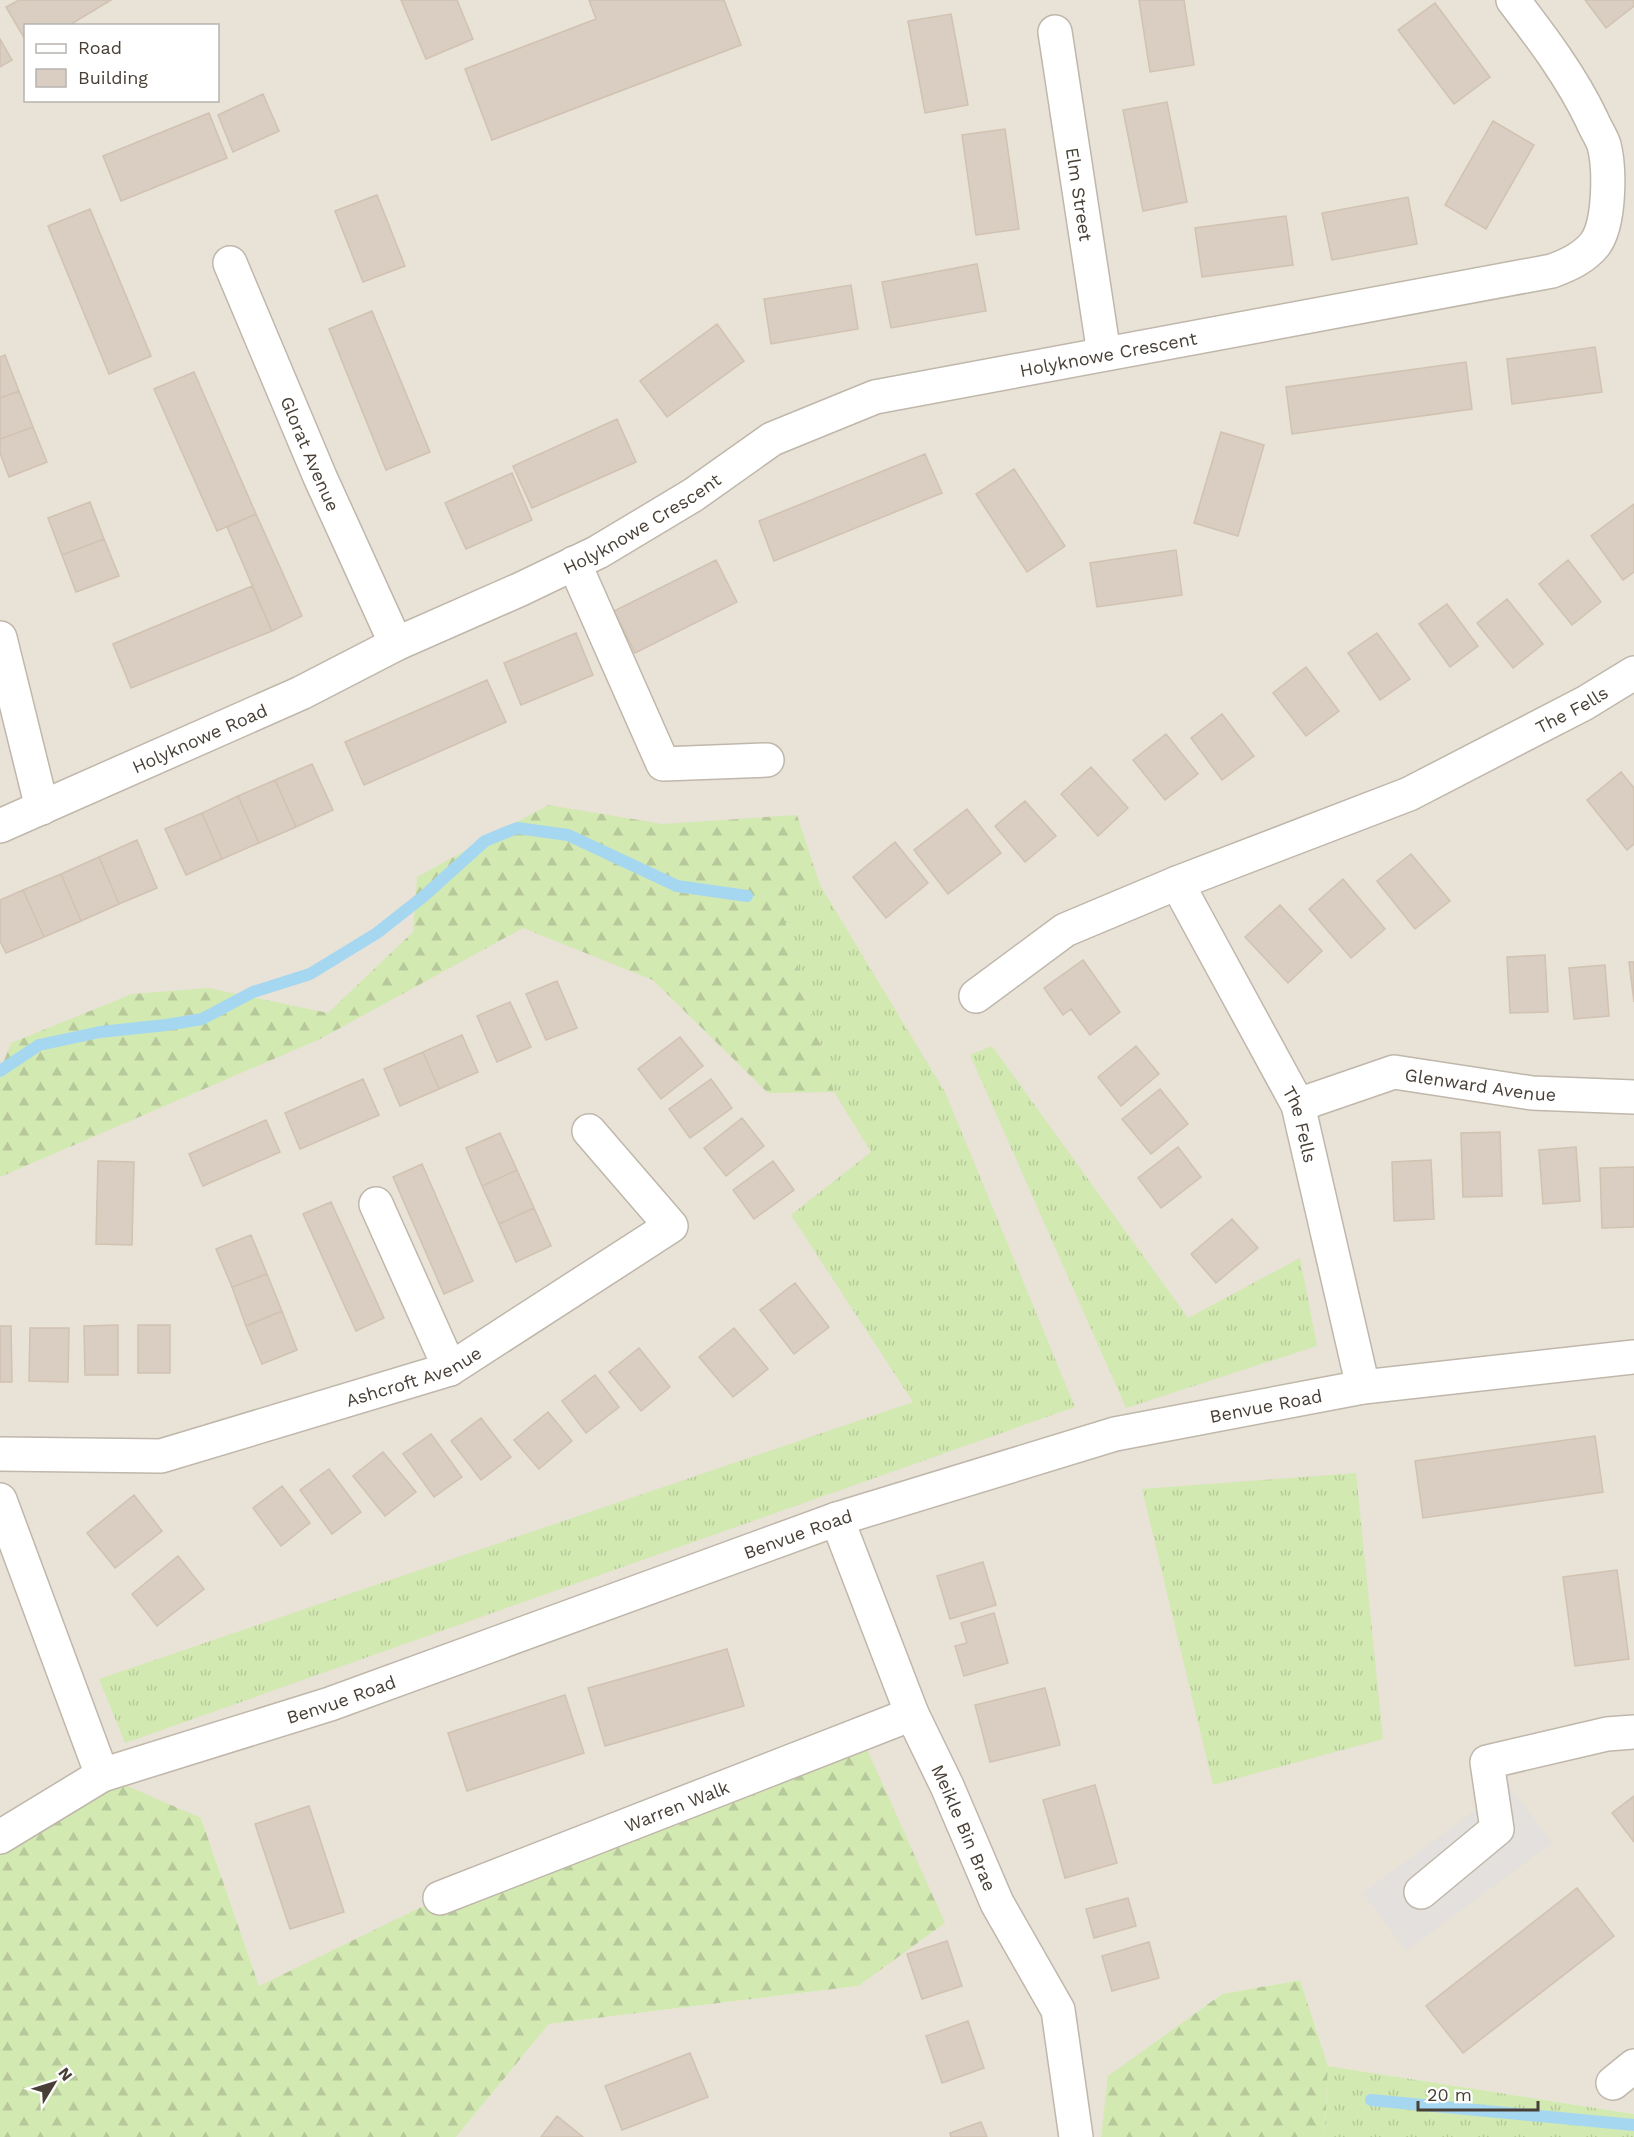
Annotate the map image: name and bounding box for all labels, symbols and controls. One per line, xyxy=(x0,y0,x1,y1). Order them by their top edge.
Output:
legend xyxy=(24,24,219,102)
text: Road xyxy=(78,37,122,58)
text: Building xyxy=(78,67,148,88)
street label: Elm Street xyxy=(1062,146,1097,243)
street label: Holyknowe Crescent xyxy=(1018,327,1199,380)
street label: Glorat Avenue xyxy=(277,393,345,514)
street label: Holyknowe Crescent xyxy=(559,468,725,578)
street label: The Fells xyxy=(1532,681,1612,737)
street label: Holyknowe Road xyxy=(129,699,270,777)
street label: Glenward Avenue xyxy=(1404,1063,1557,1104)
street label: The Fells xyxy=(1279,1082,1321,1165)
street label: Ashcroft Avenue xyxy=(343,1341,485,1410)
street label: Benvue Road xyxy=(1208,1384,1324,1426)
street label: Benvue Road xyxy=(740,1505,855,1563)
street label: Benvue Road xyxy=(284,1671,398,1727)
street label: Meikle Bin Brae xyxy=(928,1761,1001,1894)
street label: Warren Walk xyxy=(621,1776,732,1836)
north arrow xyxy=(24,2053,84,2113)
text: N xyxy=(54,2064,77,2085)
scale bar xyxy=(1418,2074,1538,2112)
text: 20 m xyxy=(1427,2084,1472,2105)

